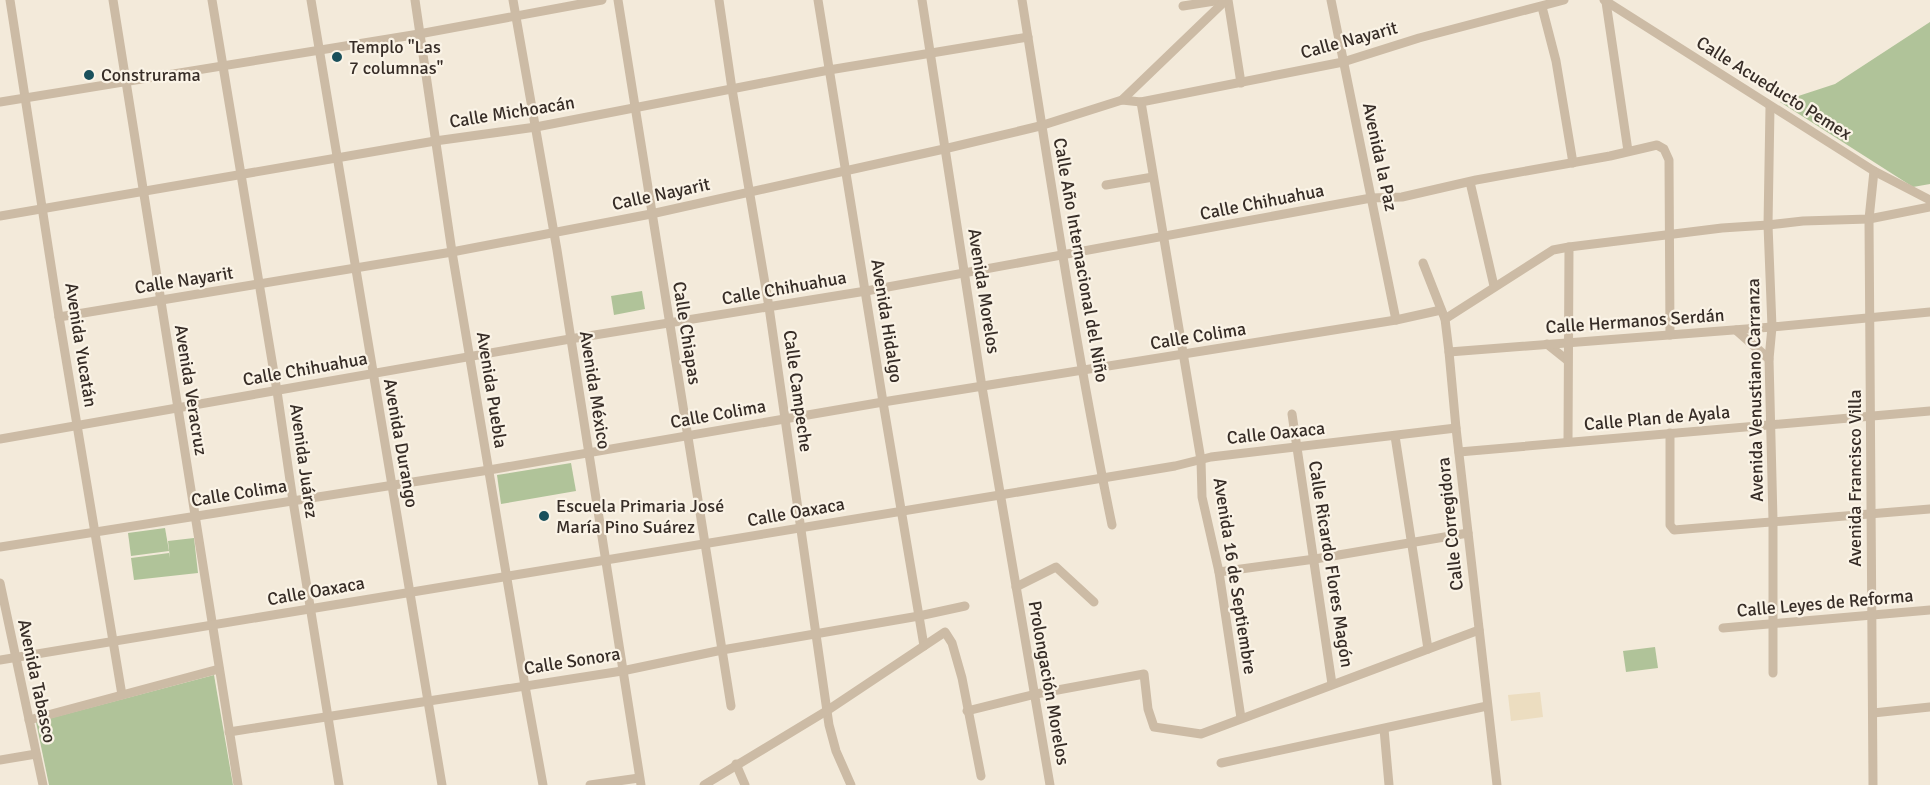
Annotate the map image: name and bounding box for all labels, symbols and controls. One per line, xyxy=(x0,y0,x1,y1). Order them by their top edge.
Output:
street label: Calle Nayarit xyxy=(1298,16,1400,64)
street label: Calle Acueducto Pemex xyxy=(1692,31,1856,145)
place label: Templo "Las 7 columnas" xyxy=(349,36,444,79)
marker: Templo "Las 7 columnas" xyxy=(330,50,344,64)
place label: Construrama xyxy=(101,64,201,86)
marker: Construrama xyxy=(82,68,96,82)
street label: Calle Michoacán xyxy=(448,91,576,133)
street label: Avenida la Paz xyxy=(1358,101,1402,213)
street label: Calle Año Internacional del Niño xyxy=(1049,136,1113,384)
street label: Calle Nayarit xyxy=(610,173,712,215)
street label: Calle Chihuahua xyxy=(1198,179,1326,225)
street label: Avenida Morelos xyxy=(963,227,1005,355)
street label: Avenida Hidalgo xyxy=(866,258,908,384)
street label: Calle Nayarit xyxy=(133,261,235,299)
street label: Calle Chihuahua xyxy=(720,266,848,310)
street label: Avenida Venustiano Carranza xyxy=(1742,278,1768,502)
street label: Calle Chiapas xyxy=(668,280,706,386)
street label: Avenida Yucatán xyxy=(60,281,102,409)
street label: Calle Hermanos Serdán xyxy=(1545,304,1725,338)
street label: Calle Colima xyxy=(1149,318,1247,354)
street label: Avenida Veracruz xyxy=(170,323,212,457)
street label: Avenida México xyxy=(575,329,615,451)
street label: Calle Campeche xyxy=(779,329,817,453)
street label: Avenida Puebla xyxy=(472,330,512,450)
street label: Calle Chihuahua xyxy=(241,347,369,391)
street label: Avenida Durango xyxy=(379,377,423,509)
street label: Avenida Francisco Villa xyxy=(1844,389,1866,567)
street label: Calle Colima xyxy=(668,395,768,433)
street label: Calle Plan de Ayala xyxy=(1583,401,1731,435)
street label: Avenida Juárez xyxy=(285,402,323,520)
street label: Calle Oaxaca xyxy=(1226,417,1326,449)
street label: Calle Corregidora xyxy=(1432,456,1468,592)
street label: Calle Ricardo Flores Magón xyxy=(1304,459,1358,669)
street label: Calle Colima xyxy=(190,475,288,511)
street label: Avenida 16 de Septiembre xyxy=(1209,476,1261,676)
street label: Calle Oaxaca xyxy=(746,493,846,531)
place label: Escuela Primaria José María Pino Suárez xyxy=(556,495,724,538)
marker: Escuela Primaria José María Pino Suárez xyxy=(537,509,551,523)
street label: Calle Oaxaca xyxy=(266,572,366,610)
street label: Calle Leyes de Reforma xyxy=(1736,584,1914,622)
street label: Prolongación Morelos xyxy=(1024,599,1074,767)
street label: Avenida Tabasco xyxy=(13,617,61,745)
street label: Calle Sonora xyxy=(522,643,622,679)

